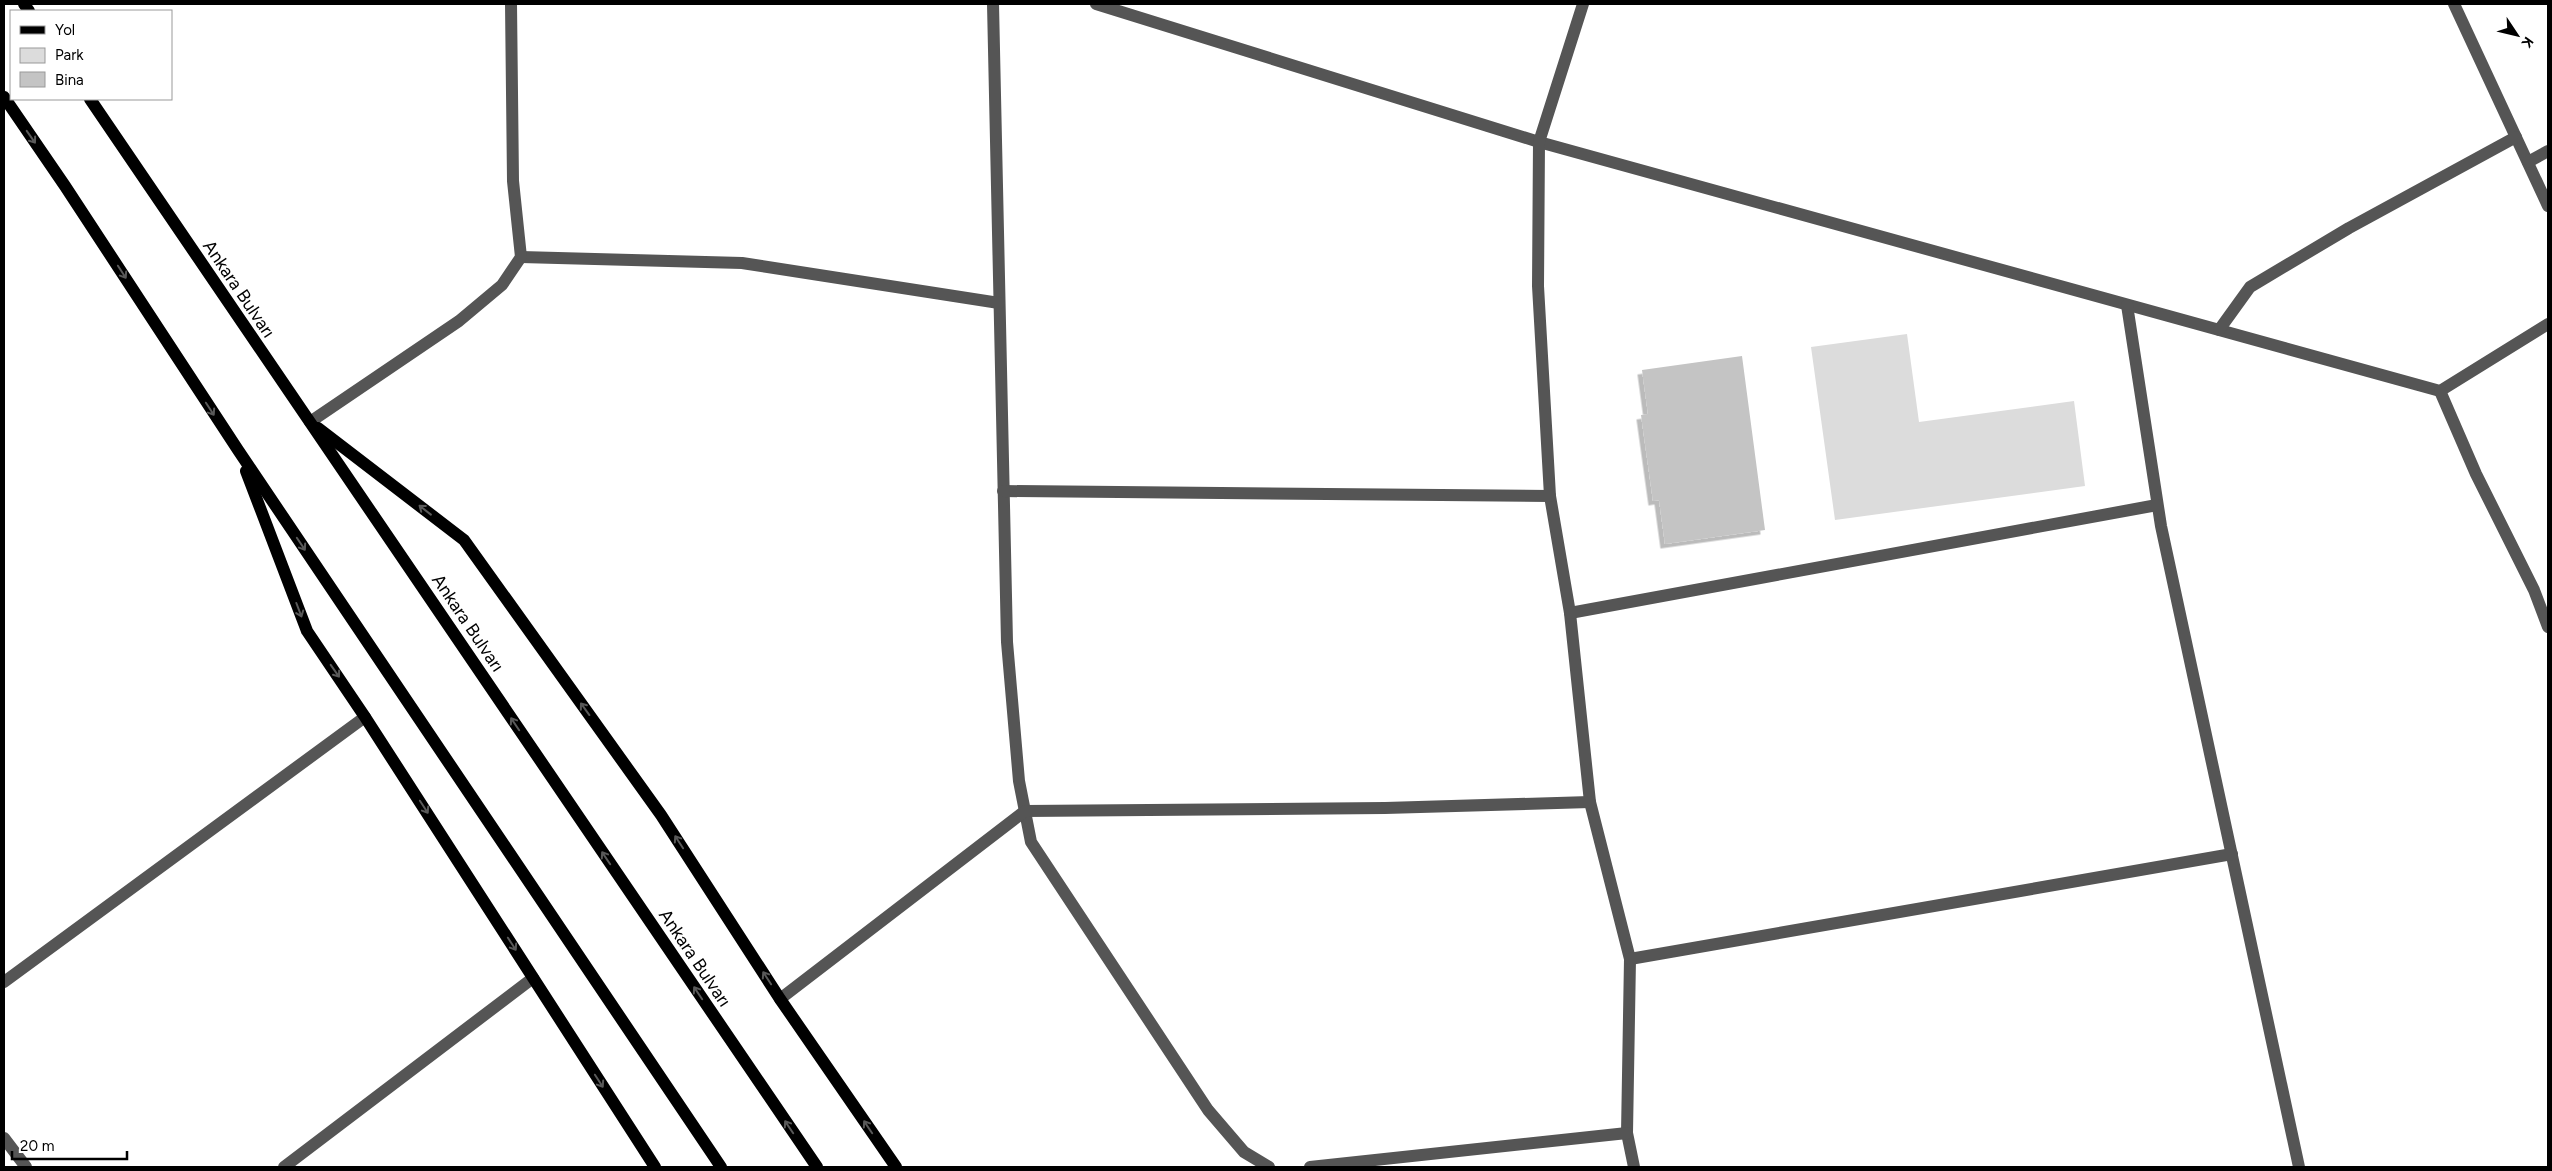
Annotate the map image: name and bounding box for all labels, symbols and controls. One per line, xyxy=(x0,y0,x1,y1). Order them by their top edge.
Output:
legend xyxy=(10,10,172,100)
north arrow xyxy=(2492,10,2542,60)
text: Yol xyxy=(55,21,75,39)
text: K xyxy=(2517,33,2537,51)
text: Park xyxy=(55,46,84,64)
text: Bina xyxy=(55,71,84,89)
one-way arrow xyxy=(26,130,37,144)
street label: Ankara Bulvarı xyxy=(198,236,280,342)
one-way arrow xyxy=(117,265,127,279)
one-way arrow xyxy=(206,401,216,415)
one-way arrow xyxy=(419,505,432,516)
one-way arrow xyxy=(296,536,306,550)
street label: Ankara Bulvarı xyxy=(427,570,509,676)
one-way arrow xyxy=(295,602,304,617)
one-way arrow xyxy=(330,664,340,678)
one-way arrow xyxy=(580,703,591,716)
one-way arrow xyxy=(510,717,520,731)
one-way arrow xyxy=(419,800,429,814)
one-way arrow xyxy=(673,835,683,849)
one-way arrow xyxy=(601,851,611,865)
street label: Ankara Bulvarı xyxy=(654,905,736,1011)
one-way arrow xyxy=(506,937,517,951)
one-way arrow xyxy=(762,972,772,986)
one-way arrow xyxy=(693,986,703,1000)
one-way arrow xyxy=(594,1074,605,1088)
one-way arrow xyxy=(784,1120,794,1134)
one-way arrow xyxy=(863,1120,873,1134)
scale bar xyxy=(12,1128,128,1160)
text: 20 m xyxy=(20,1137,54,1155)

